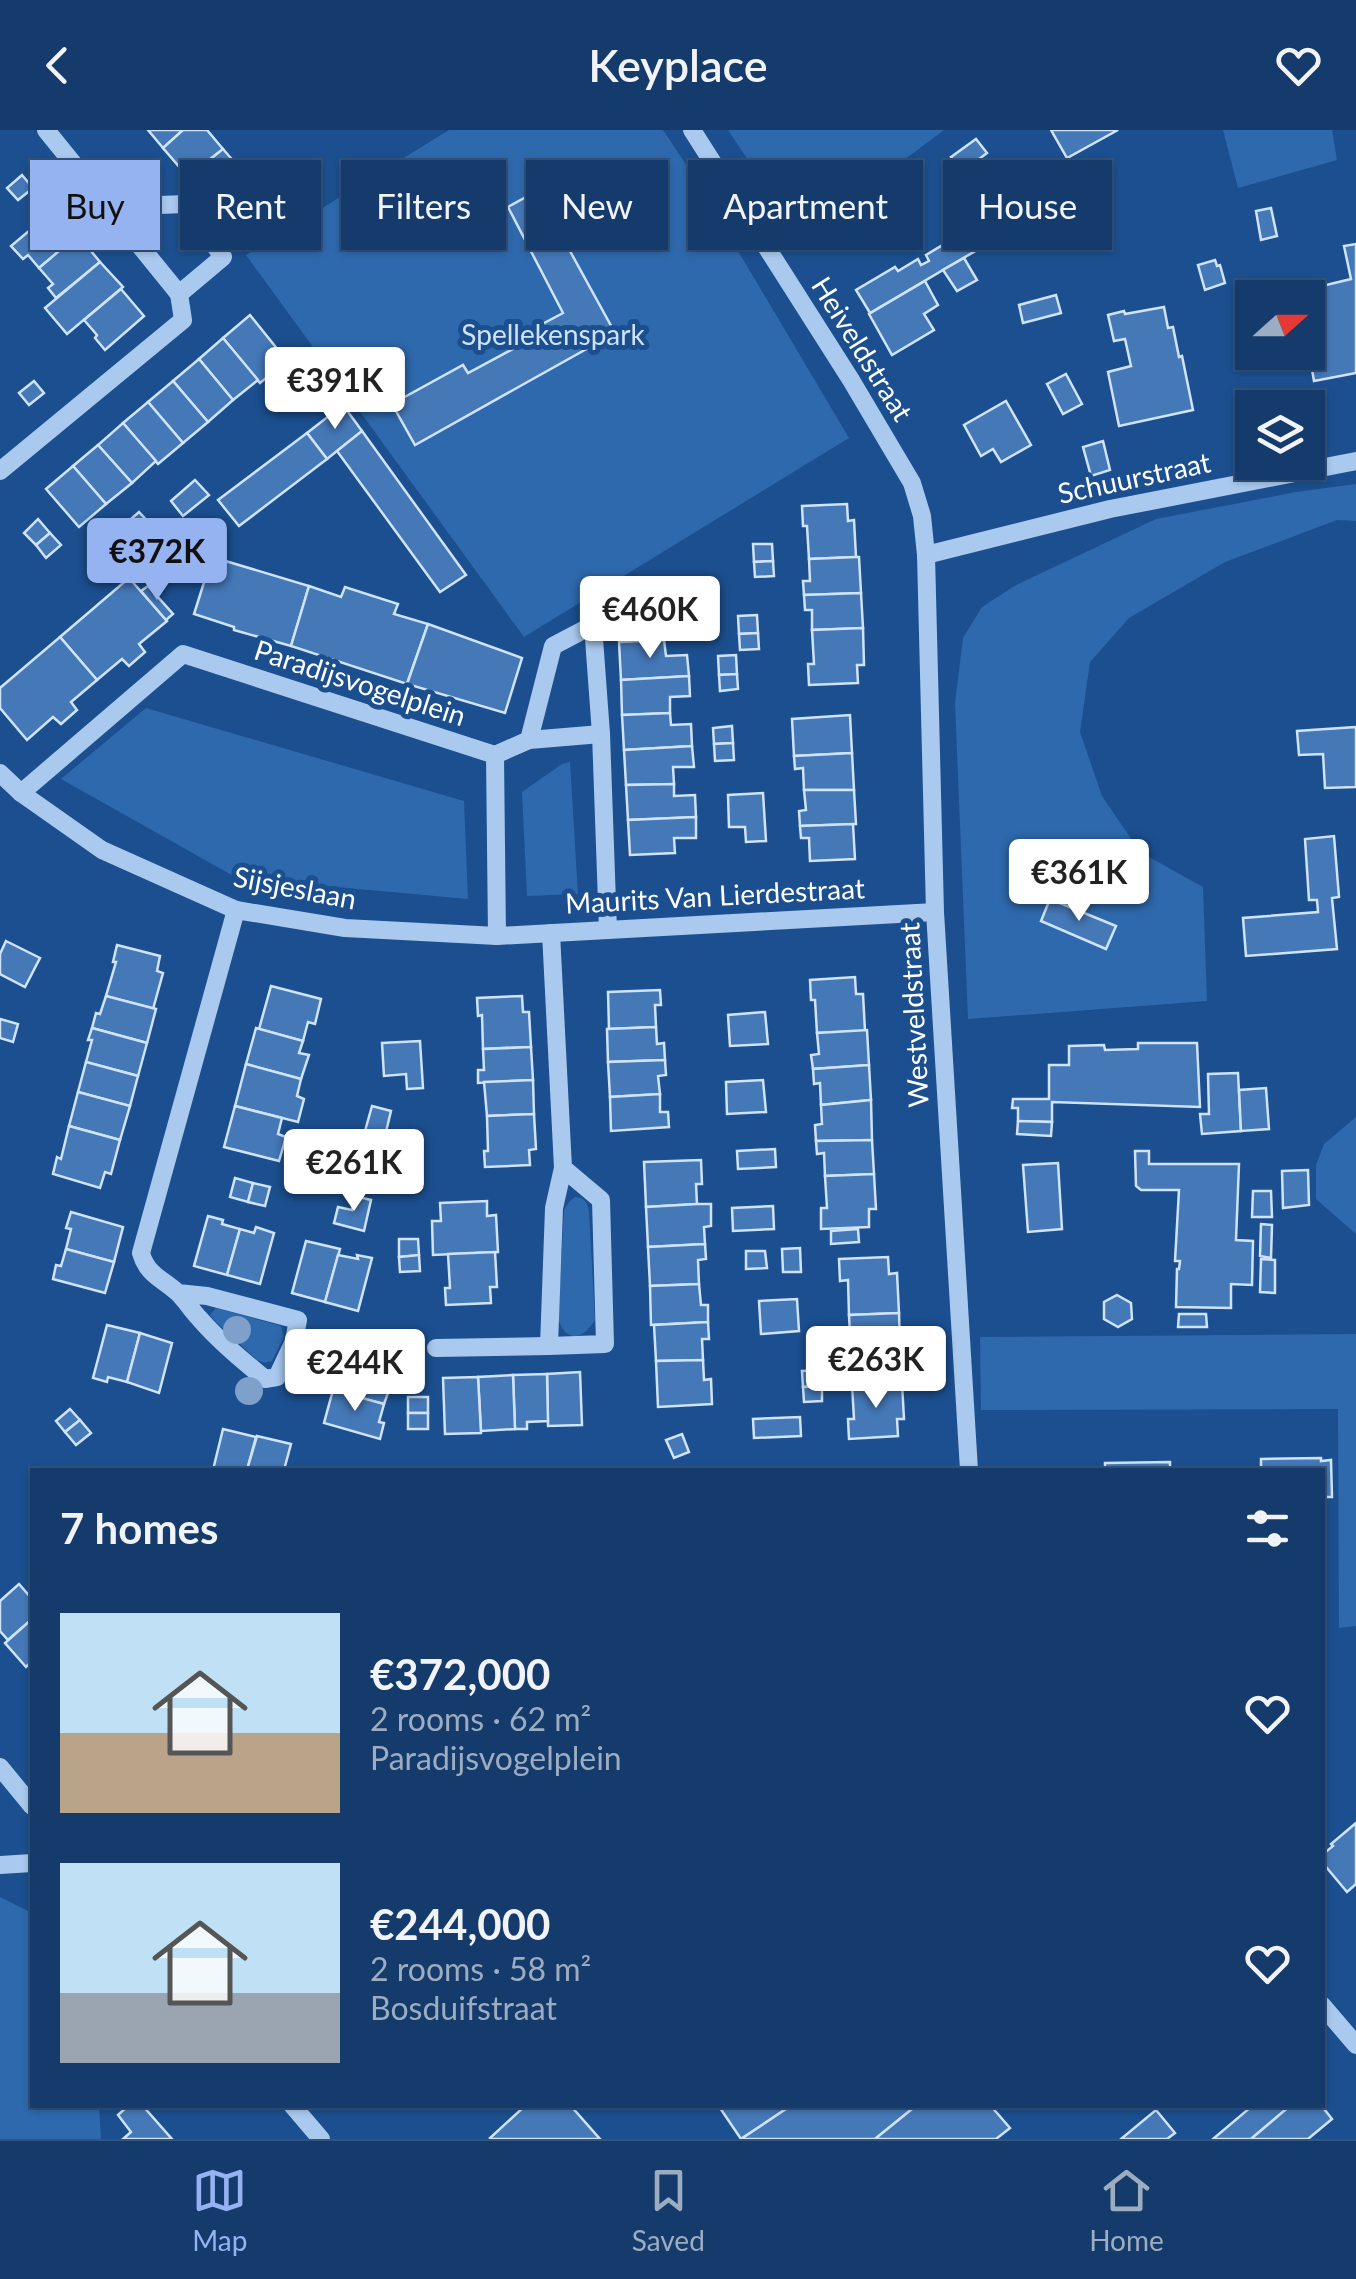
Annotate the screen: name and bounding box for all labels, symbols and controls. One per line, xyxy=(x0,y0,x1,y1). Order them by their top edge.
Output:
icon: back xyxy=(30,38,85,93)
text: Keyplace xyxy=(588,38,768,92)
icon: heart xyxy=(1271,38,1326,93)
chip: Buy xyxy=(30,160,160,250)
chip: Rent xyxy=(180,160,321,250)
chip: Filters xyxy=(341,160,506,250)
chip: New xyxy=(526,160,668,250)
chip: Apartment xyxy=(688,160,923,250)
chip: House xyxy=(943,160,1112,250)
street label: Heiveldstraat xyxy=(805,270,921,427)
north arrow xyxy=(1235,280,1325,370)
map controls xyxy=(1235,280,1325,480)
park label: Spellekenspark xyxy=(461,317,645,351)
pin: €391K xyxy=(265,347,405,432)
text: €391K xyxy=(287,360,383,399)
button: layers xyxy=(1235,390,1325,480)
street label: Schuurstraat xyxy=(1054,444,1213,510)
pin: €372K xyxy=(87,518,227,603)
text: €372K xyxy=(109,531,205,570)
pin: €460K xyxy=(580,576,720,661)
text: €460K xyxy=(602,589,698,628)
street label: Paradijsvogelplein xyxy=(250,632,470,732)
pin: €361K xyxy=(1009,839,1149,924)
text: €361K xyxy=(1031,852,1127,891)
street label: Sijsjeslaan xyxy=(231,858,359,916)
street label: Maurits Van Lierdestraat xyxy=(564,870,866,920)
street label: Westveldstraat xyxy=(891,922,935,1108)
pin: €261K xyxy=(284,1129,424,1214)
text: €261K xyxy=(306,1142,402,1181)
pin: €263K xyxy=(806,1326,946,1411)
pin: €244K xyxy=(285,1329,425,1414)
text: €263K xyxy=(828,1339,924,1378)
text: €244K xyxy=(307,1342,403,1381)
icon: filters xyxy=(1240,1501,1295,1556)
text: 7 homes xyxy=(60,1503,218,1553)
text: €372,000 xyxy=(370,1649,550,1699)
icon: home xyxy=(140,1653,260,1773)
icon: heart xyxy=(1240,1686,1295,1741)
text: 2 rooms · 62 m² xyxy=(370,1699,591,1738)
text: Paradijsvogelplein xyxy=(370,1738,622,1777)
text: €244,000 xyxy=(370,1899,550,1949)
icon: home xyxy=(140,1903,260,2023)
icon: heart xyxy=(1240,1936,1295,1991)
text: 2 rooms · 58 m² xyxy=(370,1949,591,1988)
text: Bosduifstraat xyxy=(370,1988,557,2027)
tab: Map xyxy=(192,2163,247,2257)
tab: Saved xyxy=(632,2163,705,2257)
tab: Home xyxy=(1089,2163,1164,2257)

